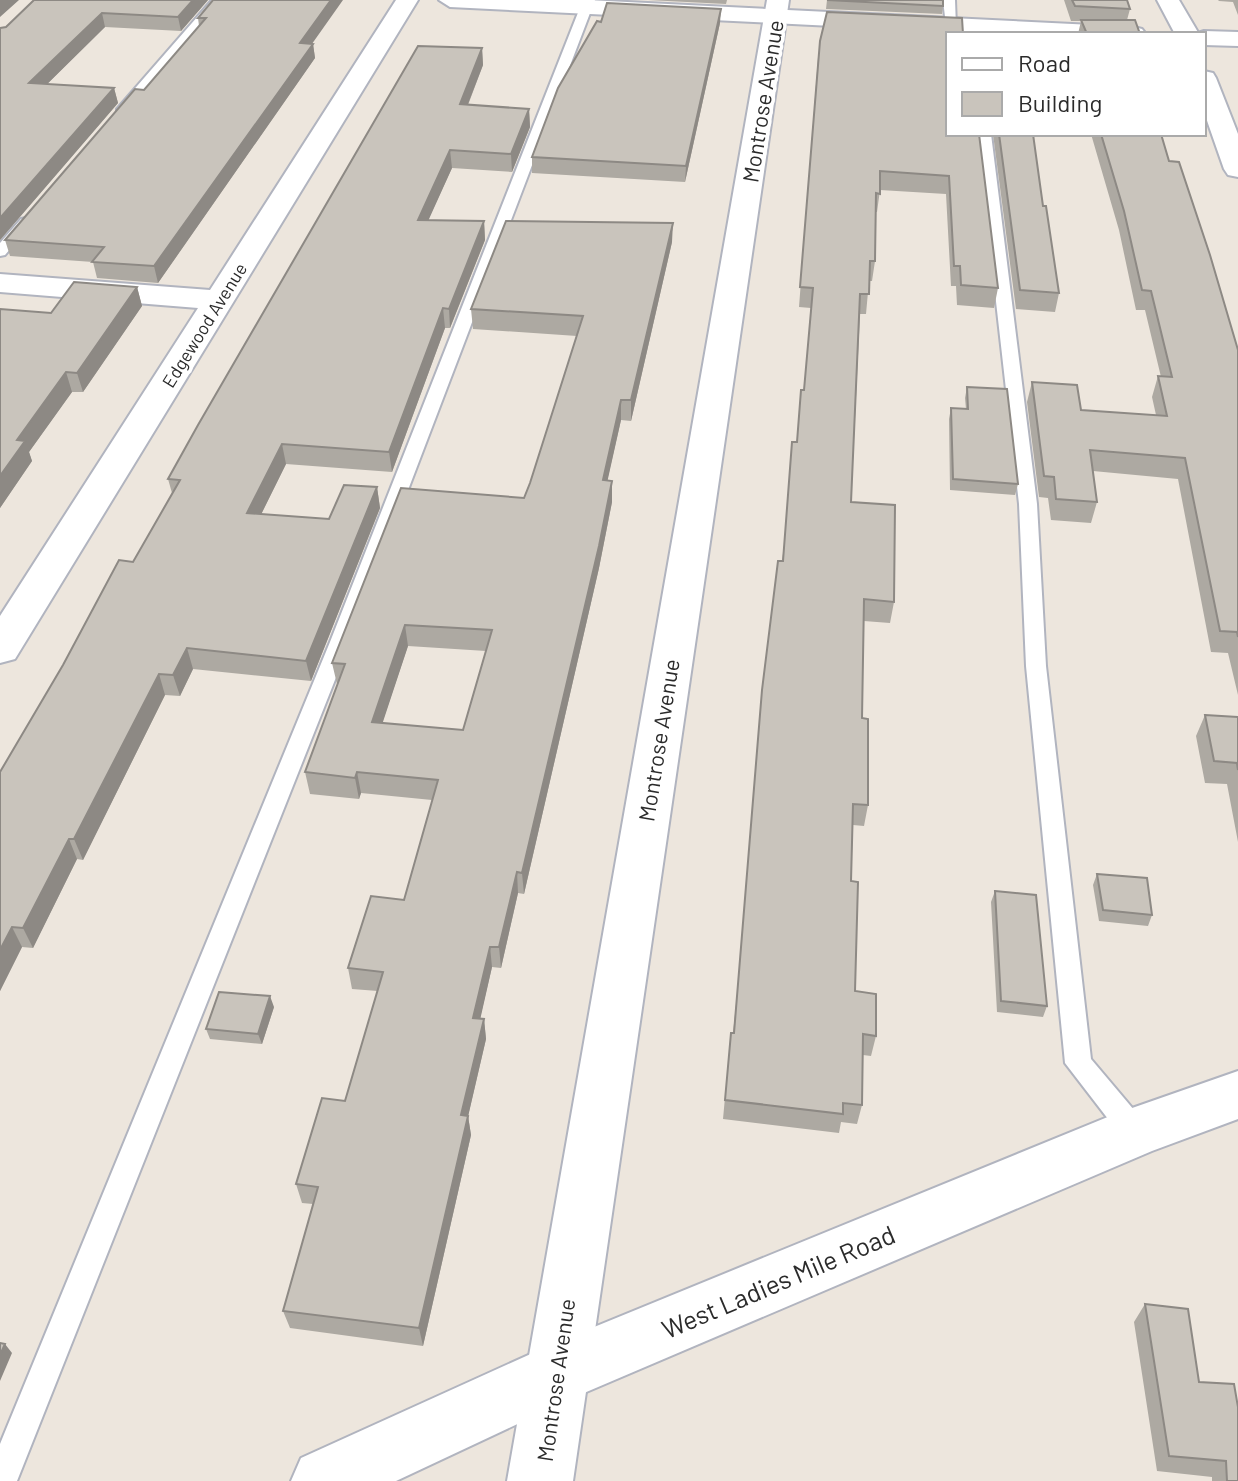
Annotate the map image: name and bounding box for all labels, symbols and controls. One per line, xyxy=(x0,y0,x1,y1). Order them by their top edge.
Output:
street label: Montrose Avenue xyxy=(736,18,788,184)
legend xyxy=(946,32,1206,136)
text: Road xyxy=(1018,48,1071,77)
text: Building xyxy=(1018,88,1102,117)
street label: Edgewood Avenue xyxy=(157,259,251,391)
street label: Montrose Avenue xyxy=(632,657,684,823)
street label: West Ladies Mile Road xyxy=(657,1218,899,1344)
street label: Montrose Avenue xyxy=(531,1297,579,1463)

